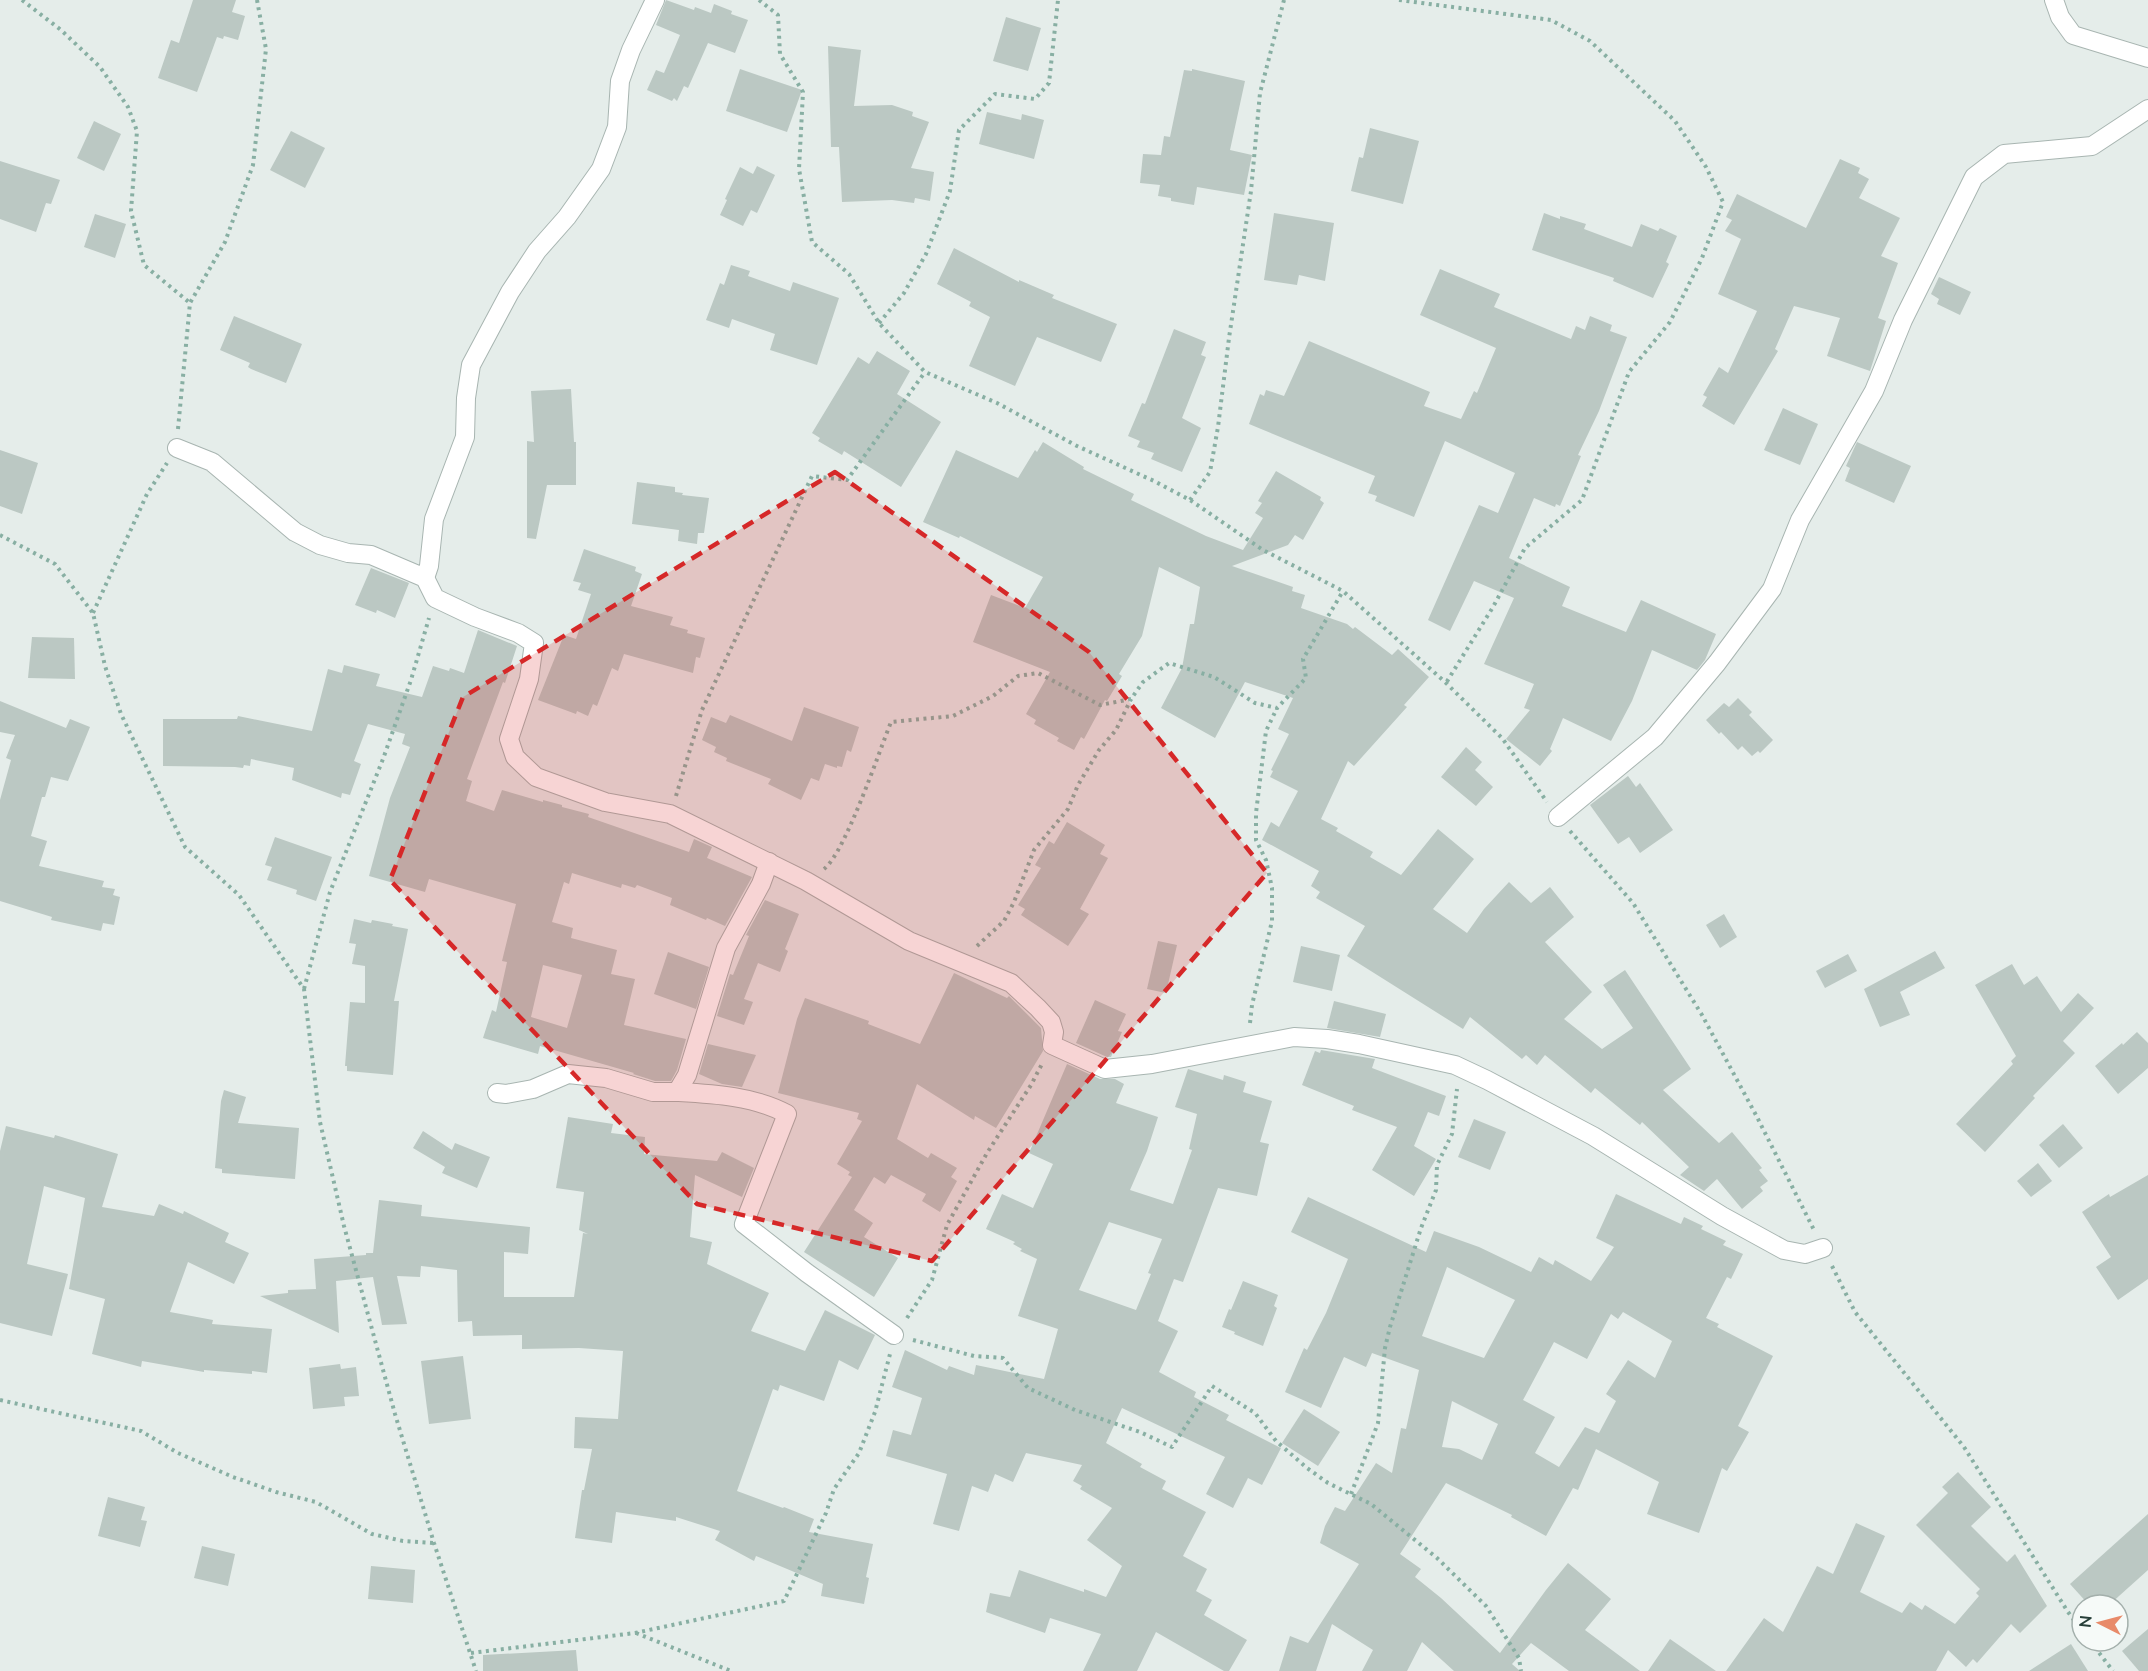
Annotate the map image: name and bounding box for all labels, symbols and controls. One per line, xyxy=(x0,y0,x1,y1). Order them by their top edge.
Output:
north arrow xyxy=(2070,1593,2130,1653)
text: N xyxy=(2074,1614,2095,1629)

